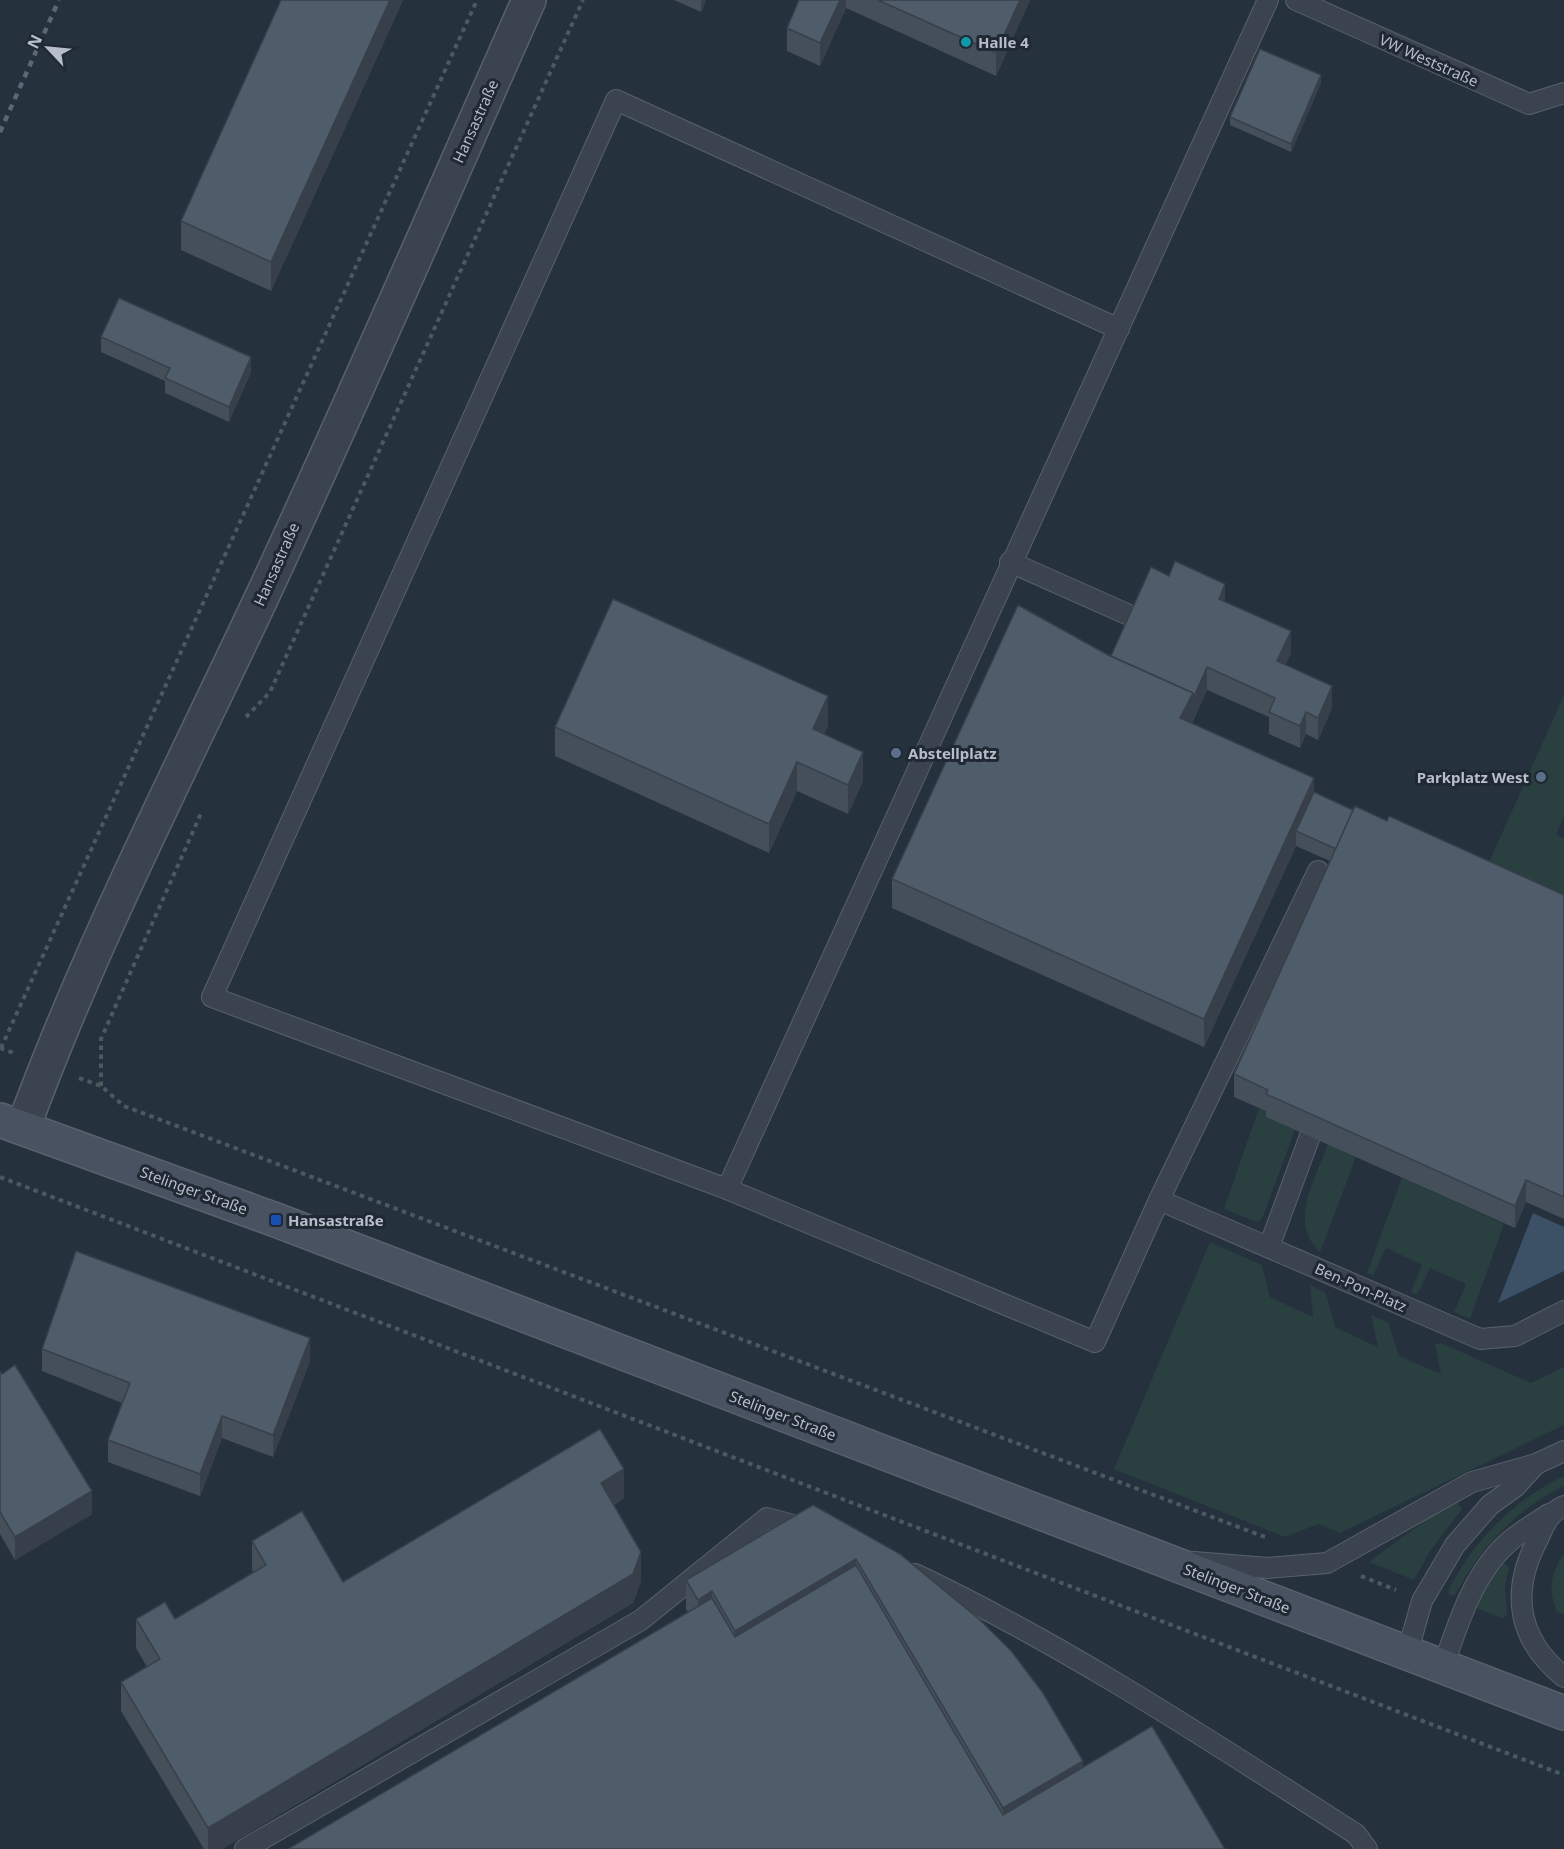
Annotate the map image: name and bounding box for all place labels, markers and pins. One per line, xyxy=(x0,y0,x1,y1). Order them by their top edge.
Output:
place label: Halle 4 xyxy=(978,32,1029,52)
marker: Halle 4 xyxy=(959,35,973,49)
place label: Abstellplatz xyxy=(908,743,997,763)
marker: Abstellplatz xyxy=(889,746,903,760)
place label: Parkplatz West xyxy=(1417,767,1529,787)
marker: Parkplatz West xyxy=(1534,770,1548,784)
place label: Hansastraße xyxy=(288,1210,384,1230)
marker: Hansastraße xyxy=(269,1213,283,1227)

